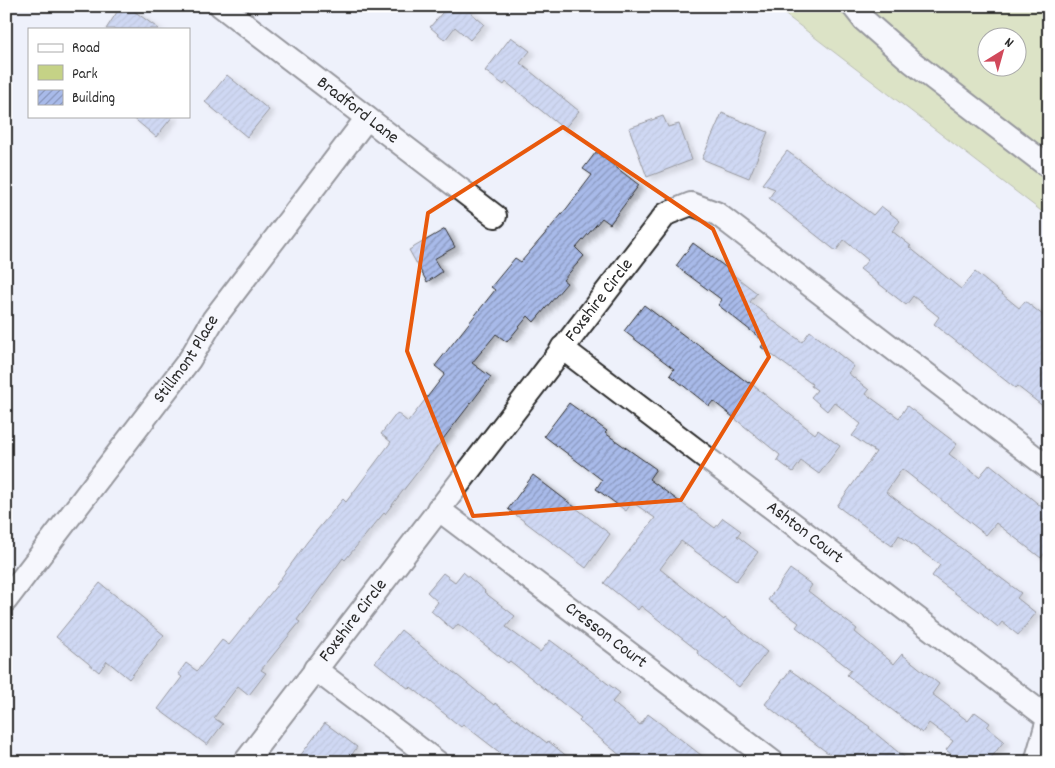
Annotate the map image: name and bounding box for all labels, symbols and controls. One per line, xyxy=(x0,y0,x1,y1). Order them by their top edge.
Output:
legend xyxy=(28,28,190,118)
north arrow xyxy=(978,28,1028,78)
text: N xyxy=(1000,33,1017,53)
text: Road xyxy=(72,38,100,60)
text: Park xyxy=(72,64,98,86)
street label: Bradford Lane xyxy=(311,71,404,150)
text: Building xyxy=(72,88,115,110)
street label: Foxshire Circle xyxy=(560,254,640,347)
street label: Stillmont Place xyxy=(148,311,226,409)
street label: Ashton Court xyxy=(761,495,849,570)
street label: Foxshire Circle xyxy=(313,574,394,668)
street label: Cresson Court xyxy=(559,596,652,675)

